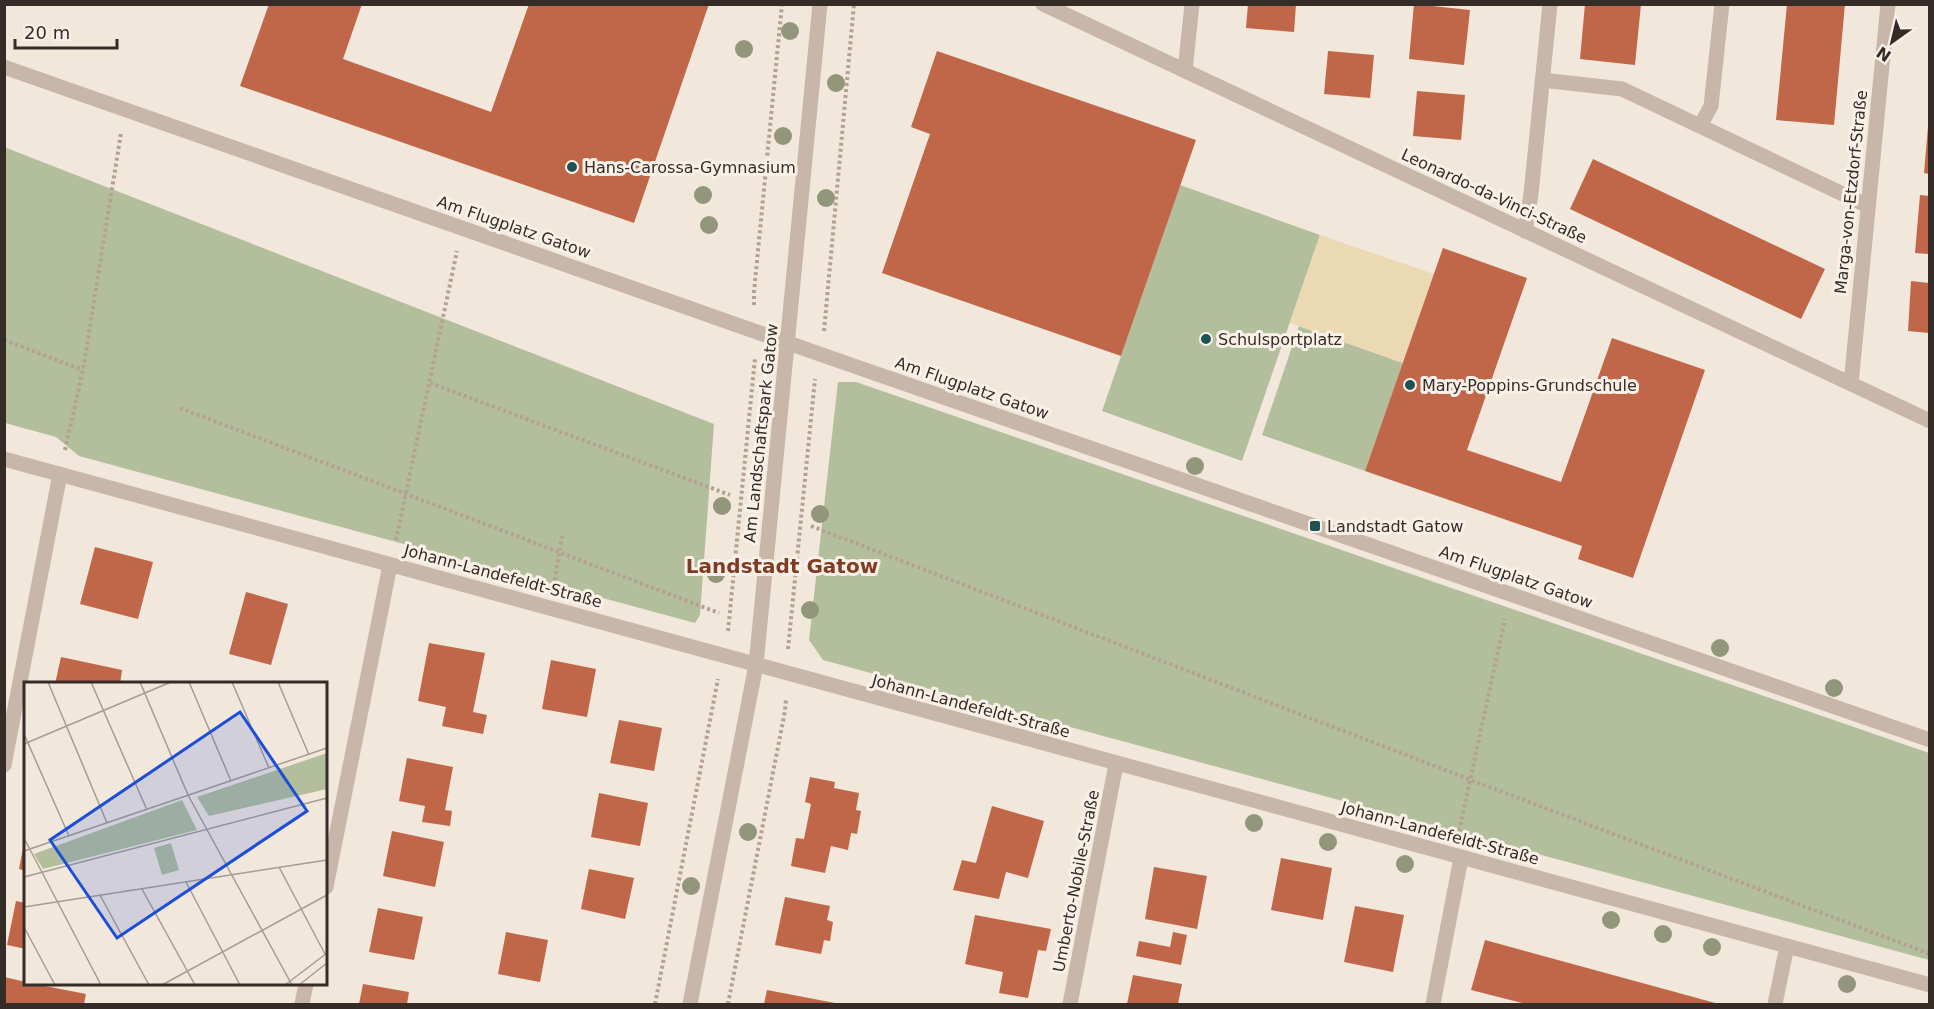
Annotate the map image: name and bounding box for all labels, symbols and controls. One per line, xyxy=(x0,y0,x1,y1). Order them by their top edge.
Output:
scale bar xyxy=(15,12,117,50)
north arrow xyxy=(1862,12,1922,72)
text: 20 m xyxy=(24,22,70,43)
text: N xyxy=(1873,42,1895,66)
street label: Marga-von-Etzdorf-Straße xyxy=(1831,89,1871,295)
street label: Leonardo-da-Vinci-Straße xyxy=(1398,145,1590,247)
place label: Hans-Carossa-Gymnasium xyxy=(584,158,796,177)
marker: Hans-Carossa-Gymnasium xyxy=(565,160,579,174)
street label: Am Flugplatz Gatow xyxy=(435,192,593,262)
street label: Am Landschaftspark Gatow xyxy=(740,323,782,543)
place label: Schulsportplatz xyxy=(1218,330,1342,349)
marker: Schulsportplatz xyxy=(1199,332,1213,346)
street label: Am Flugplatz Gatow xyxy=(893,353,1051,423)
place label: Mary-Poppins-Grundschule xyxy=(1422,376,1637,395)
marker: Mary-Poppins-Grundschule xyxy=(1403,378,1417,392)
place label: Landstadt Gatow xyxy=(1327,517,1463,536)
marker: Landstadt Gatow xyxy=(1308,519,1322,533)
street label: Johann-Landefeldt-Straße xyxy=(401,540,604,612)
street label: Am Flugplatz Gatow xyxy=(1437,542,1595,612)
district label: Landstadt Gatow xyxy=(686,554,878,578)
street label: Johann-Landefeldt-Straße xyxy=(869,670,1072,742)
inset map xyxy=(24,682,327,985)
street label: Umberto-Nobile-Straße xyxy=(1049,788,1103,974)
street label: Johann-Landefeldt-Straße xyxy=(1338,797,1541,869)

